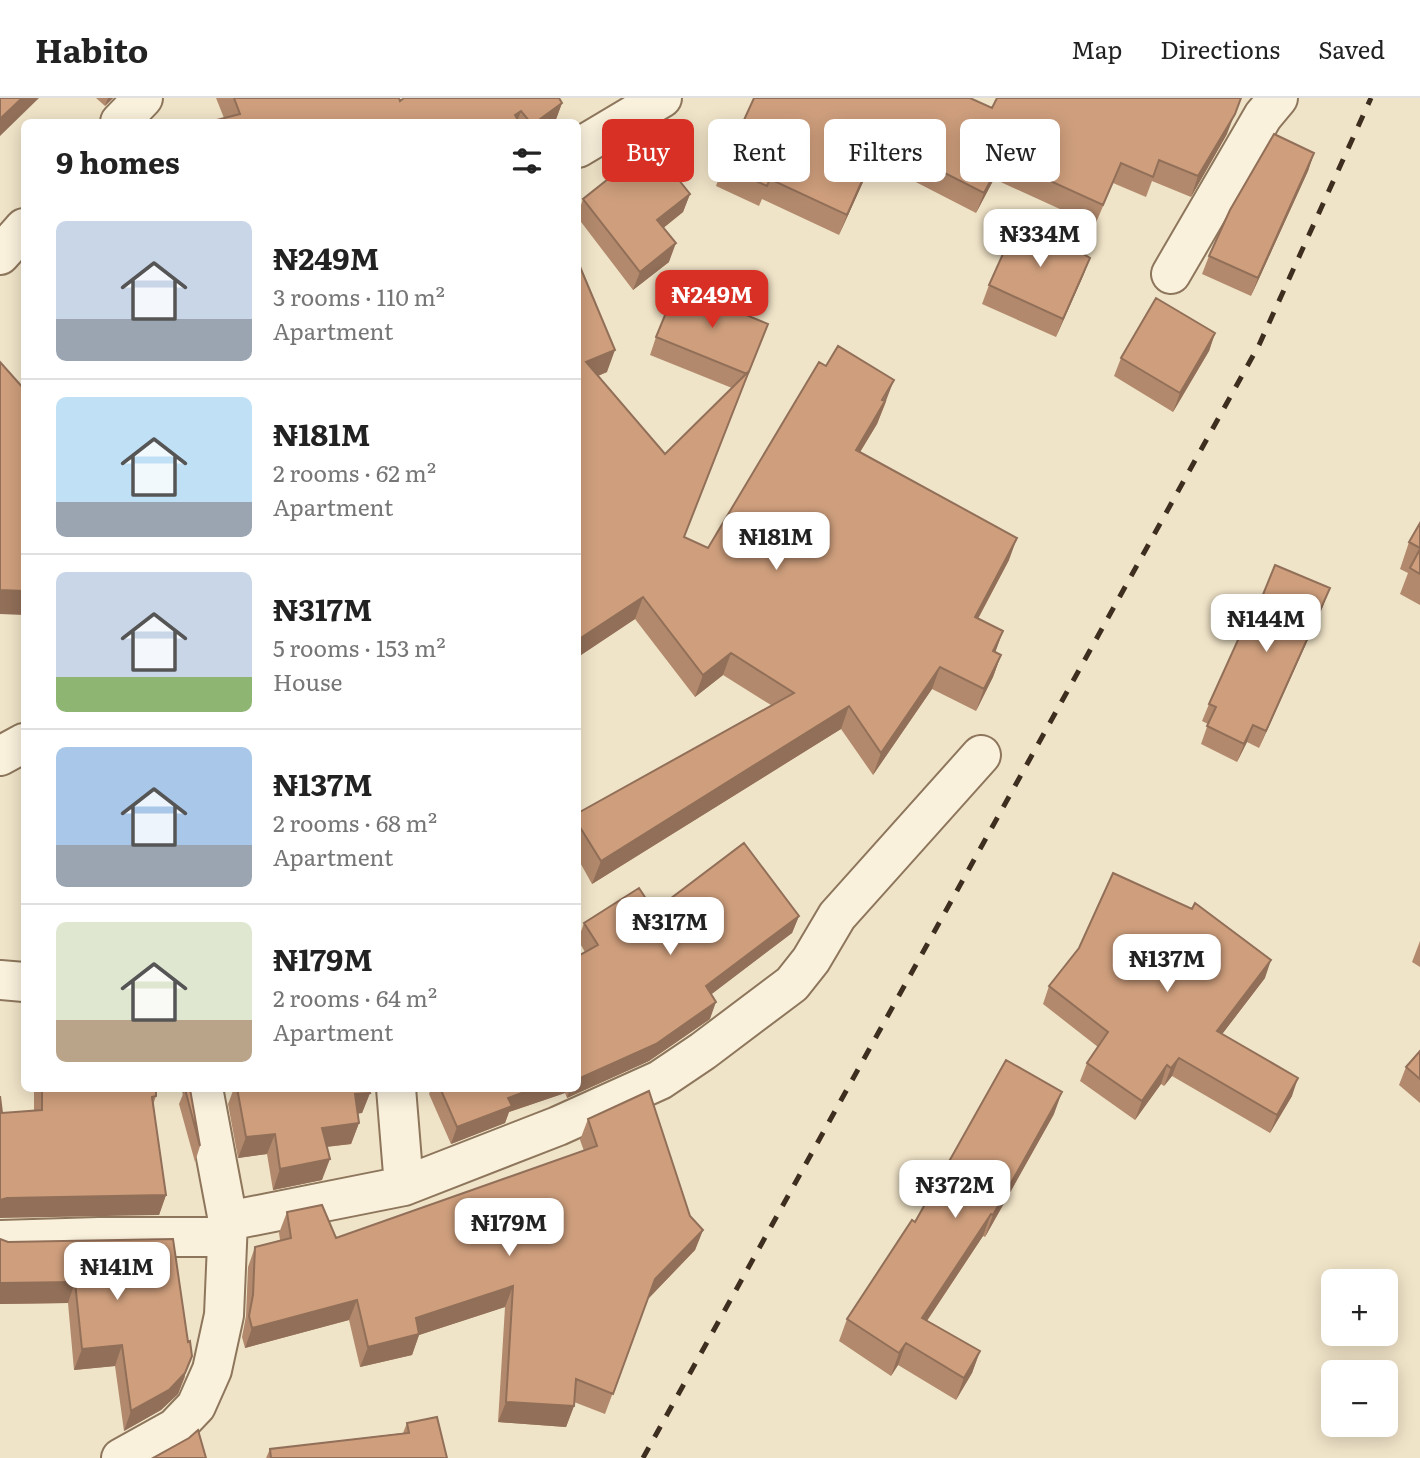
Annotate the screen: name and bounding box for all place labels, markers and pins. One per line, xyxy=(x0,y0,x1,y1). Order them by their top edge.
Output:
pin: ₦334M xyxy=(991,209,1089,269)
pin: ₦249M xyxy=(663,271,761,330)
pin: ₦181M xyxy=(727,512,825,572)
pin: ₦144M xyxy=(1217,594,1315,654)
pin: ₦317M xyxy=(621,898,719,957)
pin: ₦137M xyxy=(1118,934,1216,994)
pin: ₦372M xyxy=(906,1160,1004,1220)
pin: ₦179M xyxy=(460,1198,558,1258)
pin: ₦141M xyxy=(68,1242,166,1302)

